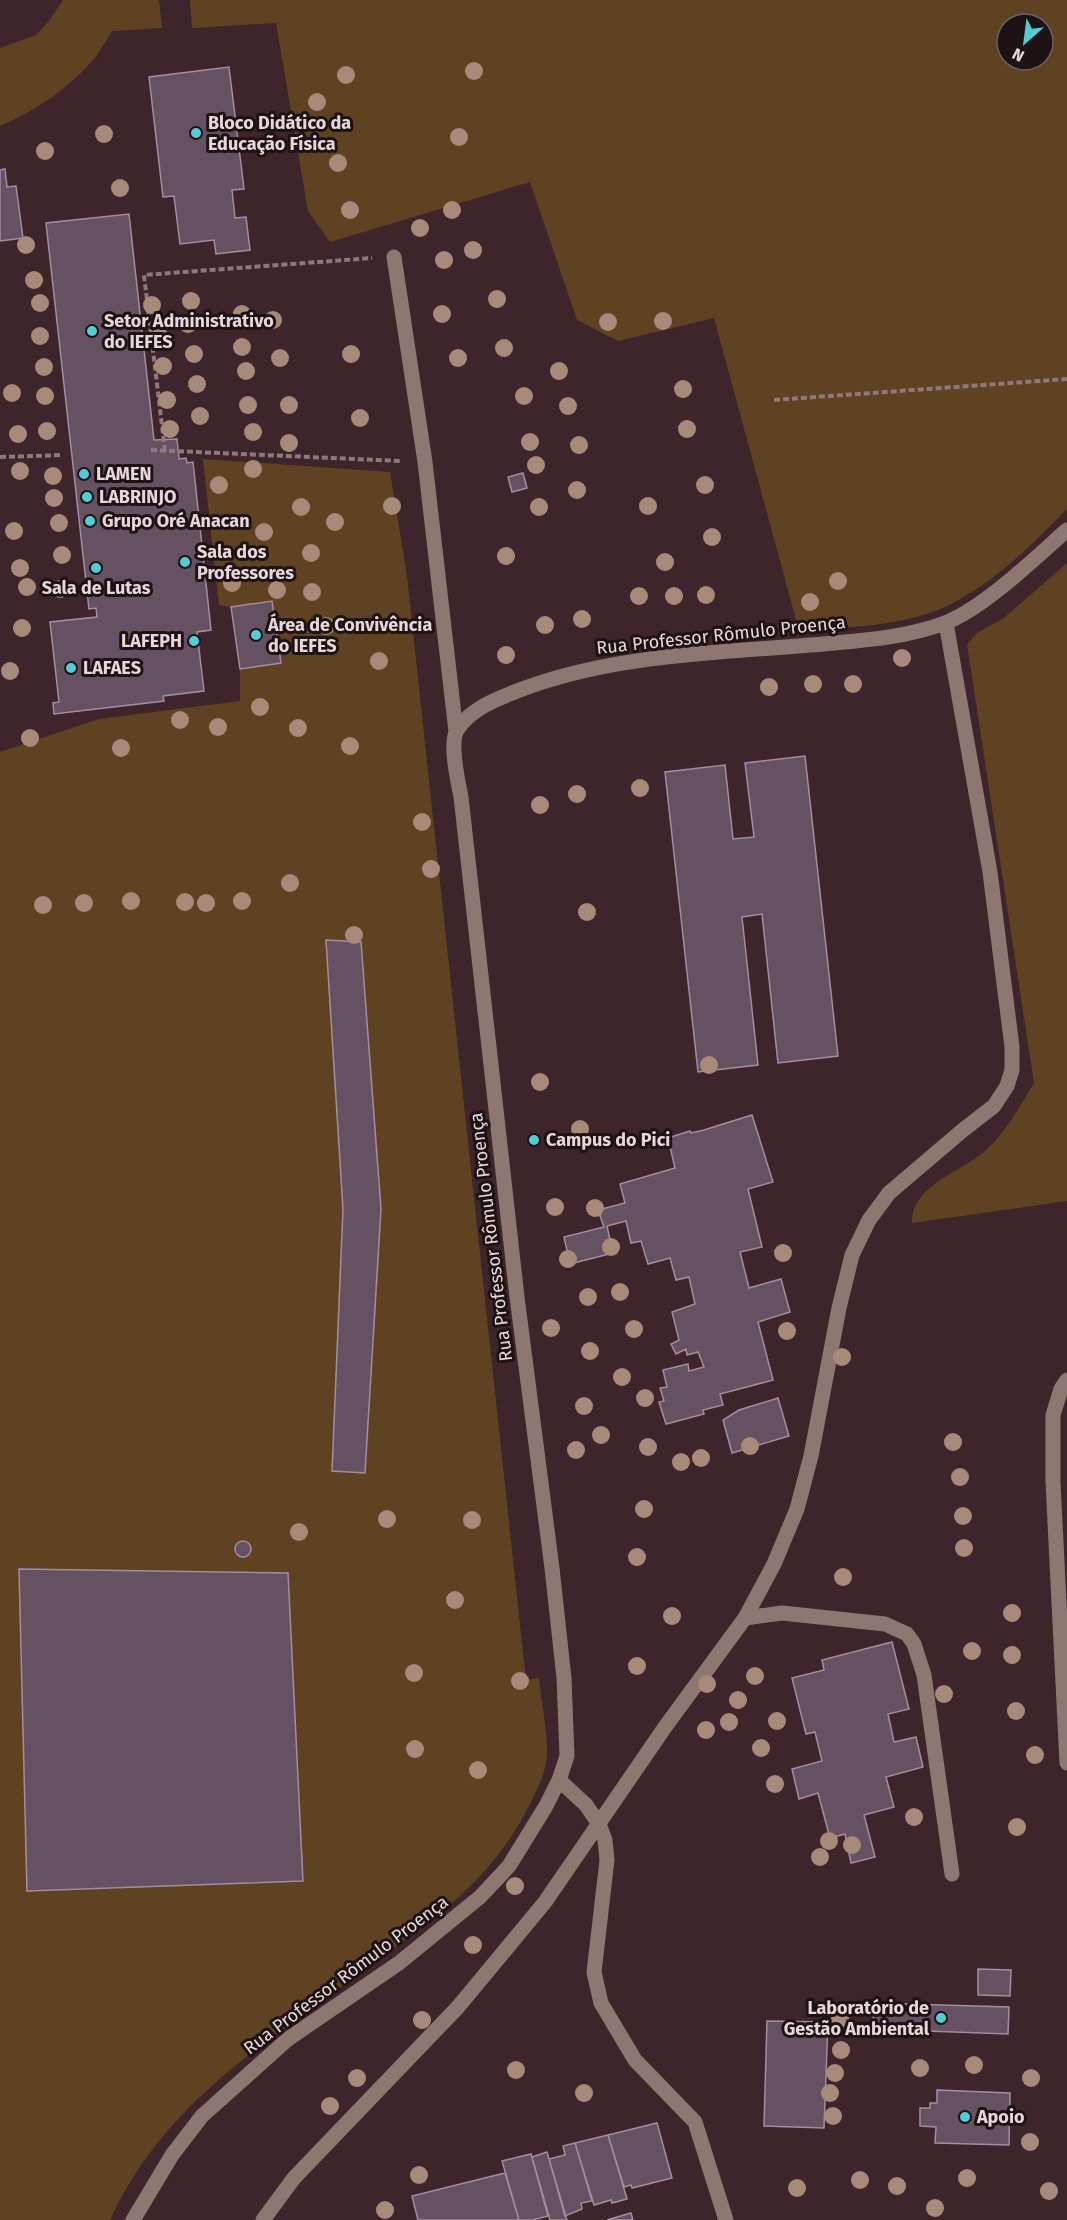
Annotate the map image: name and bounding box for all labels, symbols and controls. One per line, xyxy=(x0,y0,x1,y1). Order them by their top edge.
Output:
north arrow xyxy=(995,12,1055,72)
text: N xyxy=(1009,44,1027,66)
place label: Bloco Didático da Educação Física xyxy=(208,112,351,155)
marker: Bloco Didático da Educação Física xyxy=(189,126,203,140)
place label: Setor Administrativo do IEFES xyxy=(104,310,274,353)
marker: Setor Administrativo do IEFES xyxy=(85,324,99,338)
place label: LAMEN xyxy=(96,463,151,485)
marker: LAMEN xyxy=(77,467,91,481)
place label: LABRINJO xyxy=(99,486,176,508)
marker: LABRINJO xyxy=(80,490,94,504)
place label: Grupo Oré Anacan xyxy=(102,510,250,532)
marker: Grupo Oré Anacan xyxy=(83,514,97,528)
place label: Sala dos Professores xyxy=(197,541,294,584)
marker: Sala dos Professores xyxy=(178,555,192,569)
marker: Sala de Lutas xyxy=(89,561,103,575)
place label: Sala de Lutas xyxy=(42,577,151,599)
street label: Rua Professor Rômulo Proença xyxy=(595,611,847,659)
place label: Área de Convivência do IEFES xyxy=(267,613,432,657)
marker: Área de Convivência do IEFES xyxy=(249,628,263,642)
place label: LAFEPH xyxy=(121,630,182,652)
marker: LAFEPH xyxy=(187,634,201,648)
place label: LAFAES xyxy=(83,657,141,679)
marker: LAFAES xyxy=(64,661,78,675)
street label: Rua Professor Rômulo Proença xyxy=(465,1111,517,1363)
place label: Campus do Pici xyxy=(546,1129,670,1151)
marker: Campus do Pici xyxy=(527,1133,541,1147)
street label: Rua Professor Rômulo Proença xyxy=(239,1891,453,2059)
place label: Laboratório de Gestão Ambiental xyxy=(784,1997,930,2040)
marker: Laboratório de Gestão Ambiental xyxy=(934,2011,948,2025)
place label: Apoio xyxy=(976,2106,1024,2128)
marker: Apoio xyxy=(958,2110,972,2124)

